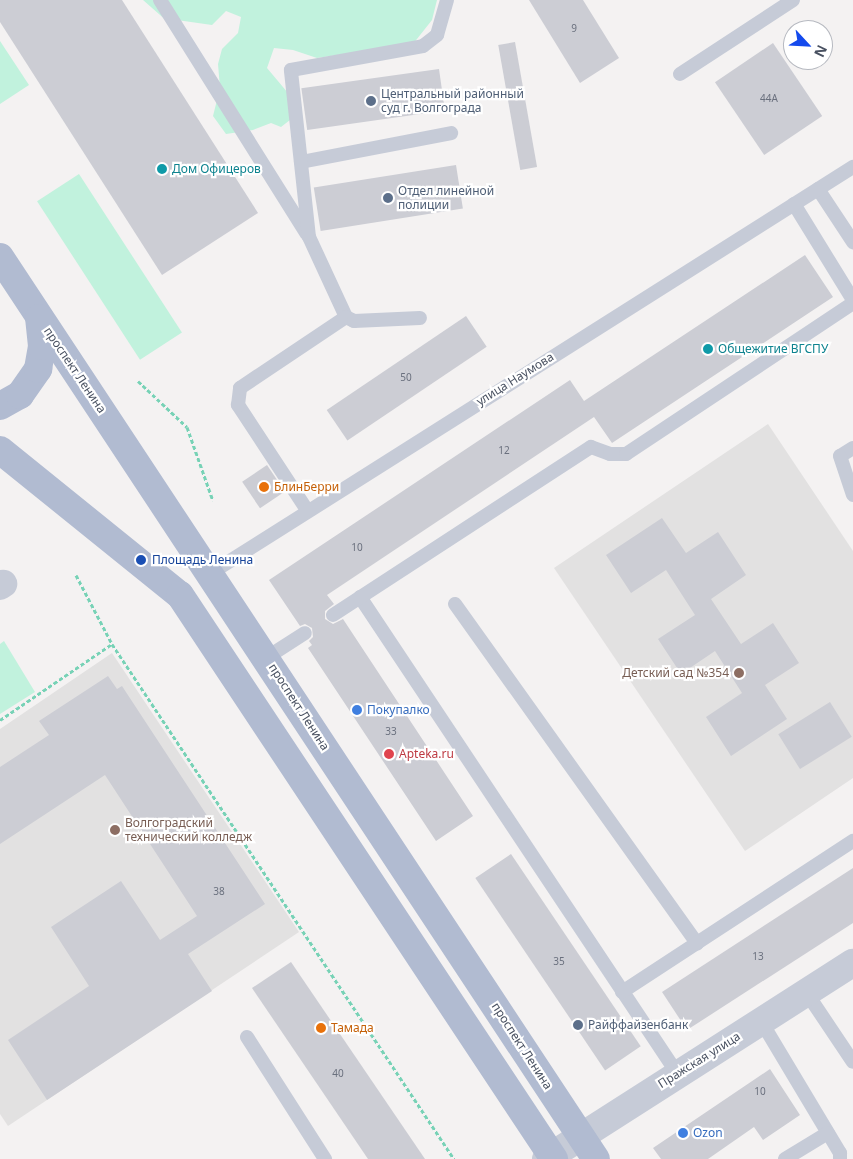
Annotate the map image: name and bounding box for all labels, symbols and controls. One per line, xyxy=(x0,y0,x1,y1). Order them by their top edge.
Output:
north arrow xyxy=(783,20,833,70)
house number: 9 xyxy=(571,23,577,35)
text: N xyxy=(810,42,832,60)
place label: Центральный районный суд г. Волгограда xyxy=(381,87,524,115)
house number: 44А xyxy=(760,93,778,105)
marker: Центральный районный суд г. Волгограда xyxy=(365,95,377,107)
place label: Дом Офицеров xyxy=(172,162,261,176)
marker: Дом Офицеров xyxy=(156,163,168,175)
place label: Отдел линейной полиции xyxy=(398,184,494,212)
marker: Отдел линейной полиции xyxy=(382,192,394,204)
street label: проспект Ленина xyxy=(41,324,109,416)
place label: Общежитие ВГСПУ xyxy=(718,342,828,356)
marker: Общежитие ВГСПУ xyxy=(702,343,714,355)
street label: улица Наумова xyxy=(474,349,556,409)
house number: 50 xyxy=(400,372,412,384)
house number: 12 xyxy=(498,445,510,457)
place label: БлинБерри xyxy=(274,480,339,494)
marker: БлинБерри xyxy=(258,481,270,493)
house number: 10 xyxy=(351,542,363,554)
marker: Площадь Ленина xyxy=(134,553,148,567)
place label: Площадь Ленина xyxy=(152,553,253,567)
street label: проспект Ленина xyxy=(266,661,332,753)
place label: Детский сад №354 xyxy=(622,666,729,680)
marker: Детский сад №354 xyxy=(733,667,745,679)
place label: Покупалко xyxy=(367,703,430,717)
marker: Покупалко xyxy=(351,704,363,716)
house number: 33 xyxy=(385,726,397,738)
place label: Apteka.ru xyxy=(399,747,454,761)
marker: Apteka.ru xyxy=(383,748,395,760)
place label: Волгоградский технический колледж xyxy=(125,816,252,844)
marker: Волгоградский технический колледж xyxy=(109,824,121,836)
house number: 38 xyxy=(213,886,225,898)
house number: 13 xyxy=(752,951,764,963)
house number: 35 xyxy=(553,956,565,968)
street label: проспект Ленина xyxy=(489,1000,555,1092)
place label: Райффайзенбанк xyxy=(588,1018,688,1032)
marker: Райффайзенбанк xyxy=(572,1019,584,1031)
place label: Тамада xyxy=(331,1021,374,1035)
marker: Тамада xyxy=(315,1022,327,1034)
street label: Пражская улица xyxy=(655,1029,743,1091)
house number: 40 xyxy=(332,1068,344,1080)
house number: 10 xyxy=(754,1086,766,1098)
place label: Ozon xyxy=(693,1126,723,1140)
marker: Ozon xyxy=(677,1127,689,1139)

